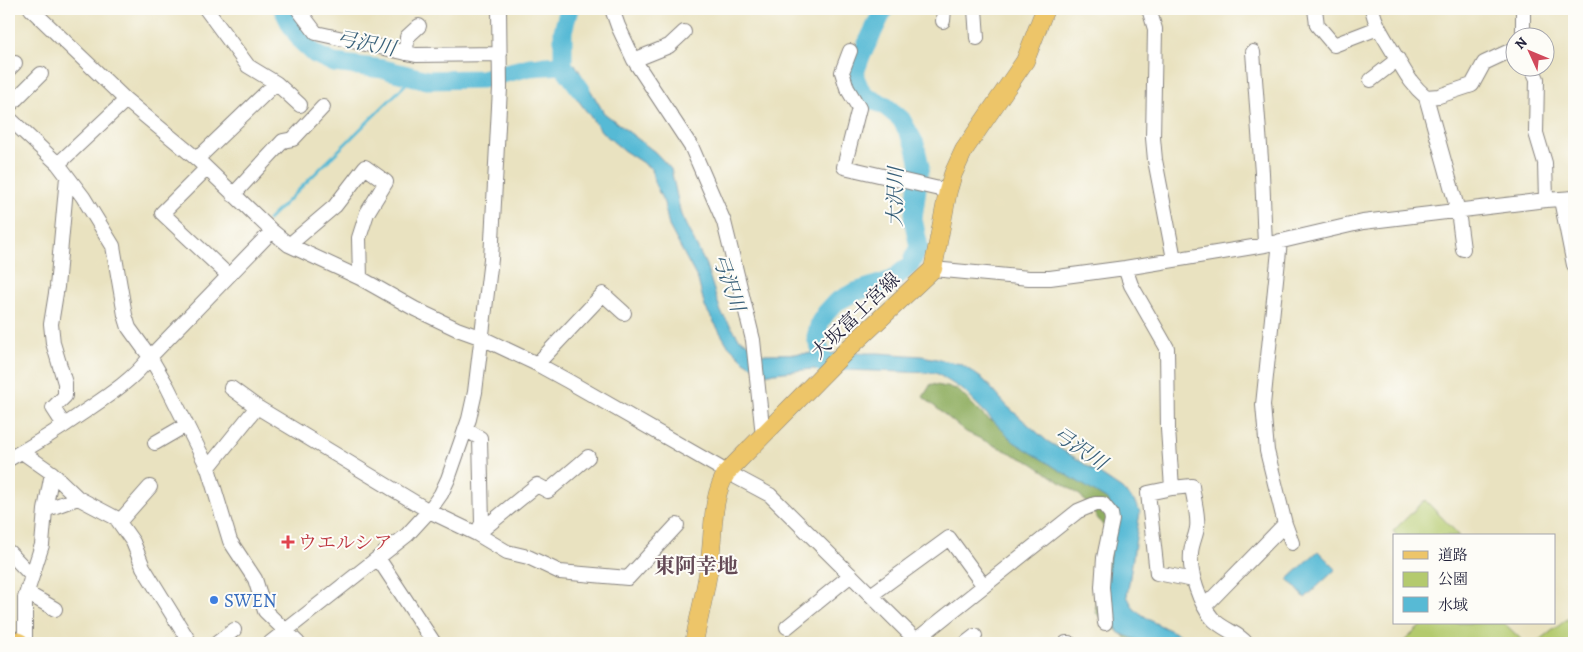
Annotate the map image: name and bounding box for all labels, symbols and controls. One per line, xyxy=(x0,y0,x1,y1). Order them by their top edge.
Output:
water label: 弓沢川 xyxy=(334,25,400,63)
north arrow xyxy=(1506,28,1556,78)
text: N xyxy=(1511,33,1531,54)
water label: 大沢川 xyxy=(881,165,910,227)
water label: 弓沢川 xyxy=(706,249,752,317)
street label: 大坂富士宮線 xyxy=(806,267,906,365)
water label: 弓沢川 xyxy=(1047,420,1114,478)
place label: ウエルシア xyxy=(298,530,393,556)
legend xyxy=(1393,534,1556,624)
marker: ウエルシア xyxy=(282,536,294,548)
text: 道路 xyxy=(1438,545,1468,565)
district label: 東阿幸地 xyxy=(654,552,738,580)
text: 公園 xyxy=(1438,569,1468,589)
place label: SWEN xyxy=(224,588,277,614)
marker: SWEN xyxy=(208,594,220,606)
text: 水域 xyxy=(1438,595,1468,615)

